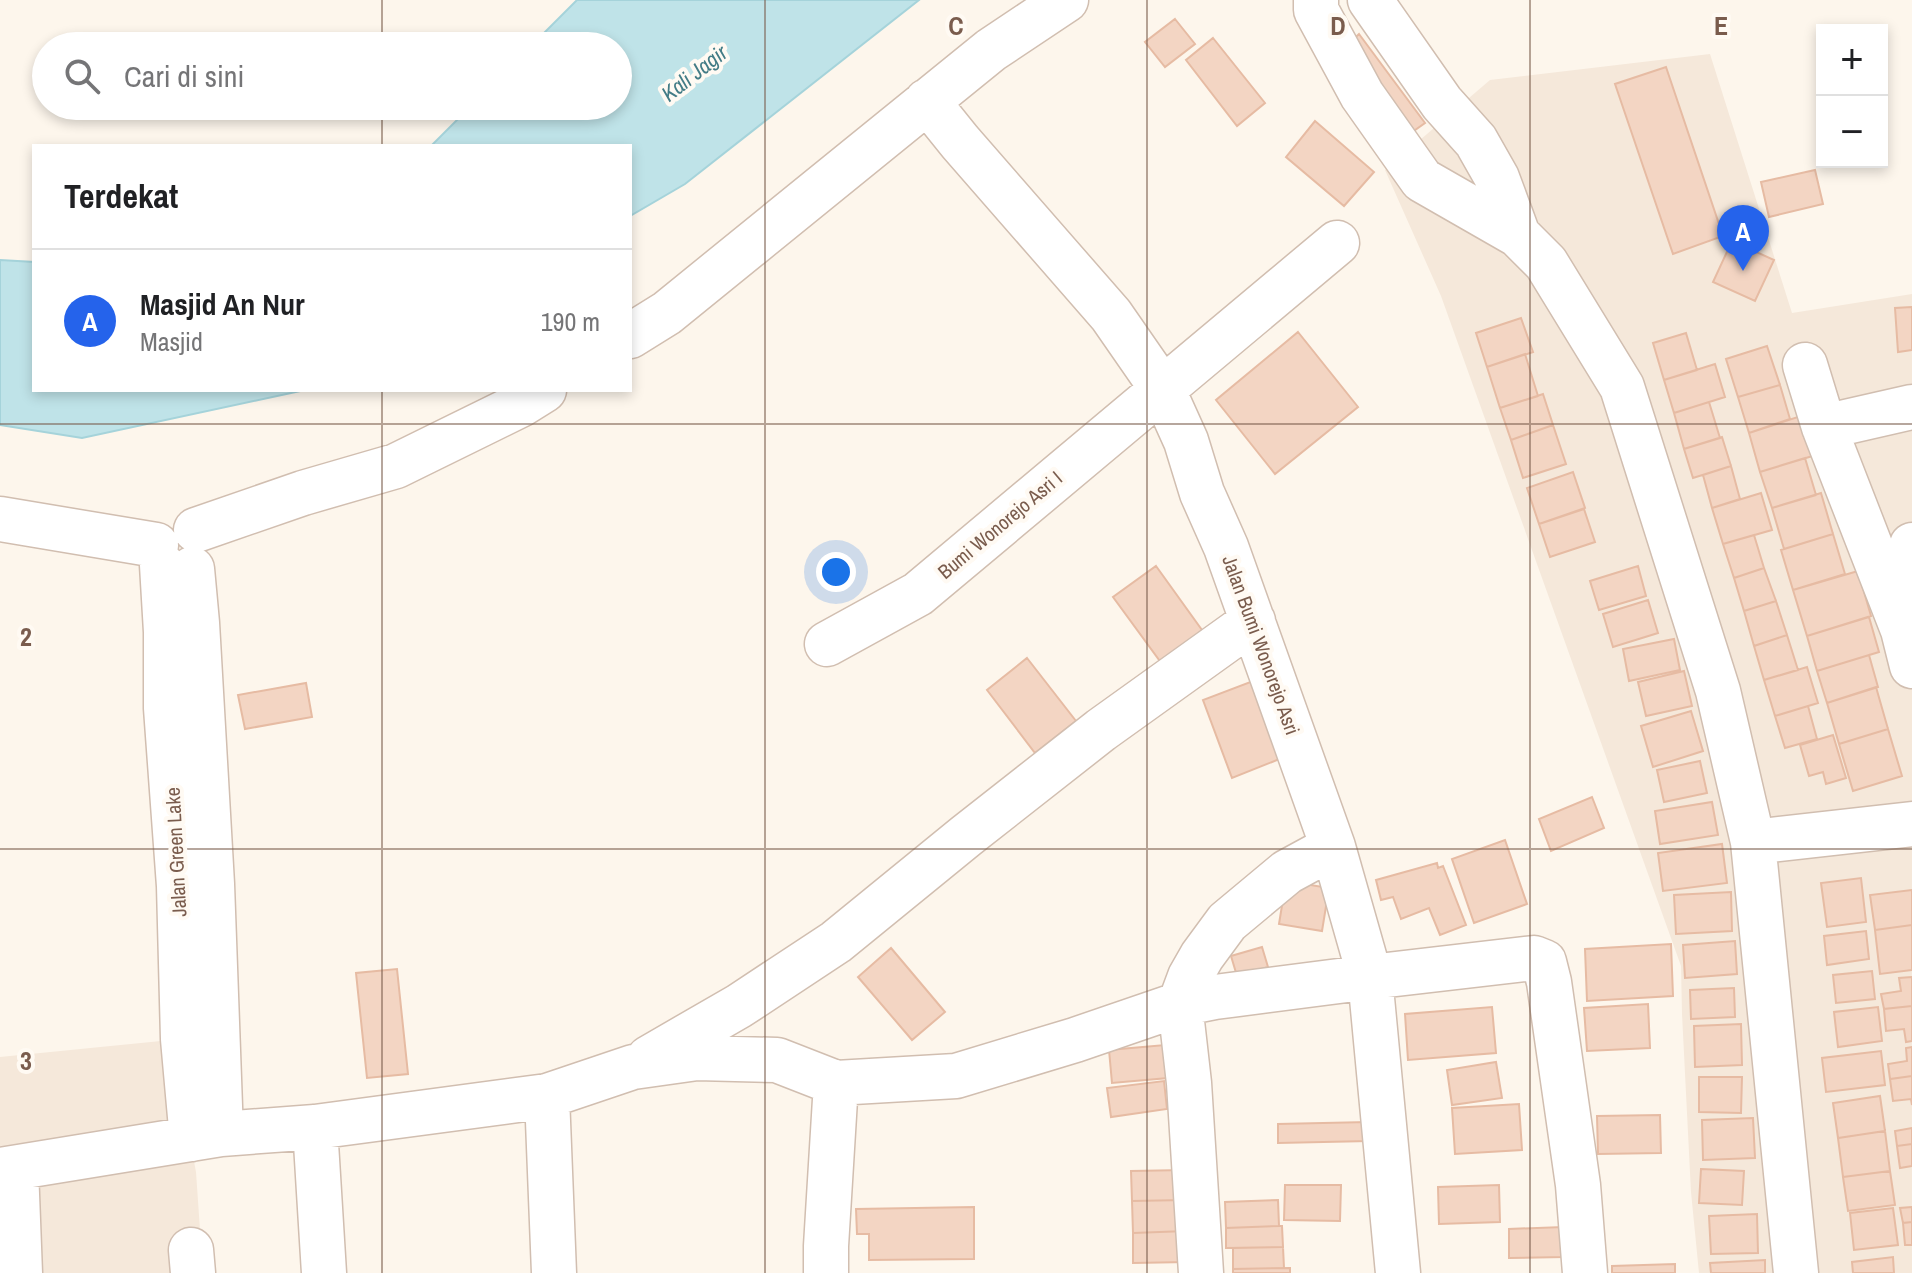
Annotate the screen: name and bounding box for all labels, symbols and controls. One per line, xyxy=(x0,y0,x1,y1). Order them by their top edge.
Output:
text: C xyxy=(948,8,964,43)
text: D xyxy=(1330,8,1346,43)
text: E xyxy=(1714,8,1728,43)
map controls xyxy=(1816,24,1888,168)
button: + xyxy=(1816,24,1888,96)
search box xyxy=(32,32,632,120)
water label: Kali Jagir xyxy=(655,37,734,108)
icon: search xyxy=(60,54,104,98)
text: Cari di sini xyxy=(124,56,244,96)
button: − xyxy=(1816,96,1888,168)
text: Terdekat xyxy=(64,173,178,219)
pin: A xyxy=(1717,205,1769,271)
text: Masjid An Nur xyxy=(140,284,305,324)
text: A xyxy=(82,304,98,339)
text: 190 m xyxy=(541,304,600,339)
text: Masjid xyxy=(140,324,203,359)
street label: Bumi Wonorejo Asri I xyxy=(932,465,1068,585)
street label: Jalan Bumi Wonorejo Asri xyxy=(1216,551,1307,738)
your location xyxy=(816,552,856,592)
text: 2 xyxy=(20,619,32,654)
street label: Jalan Green Lake xyxy=(159,787,192,917)
text: 3 xyxy=(20,1043,32,1078)

